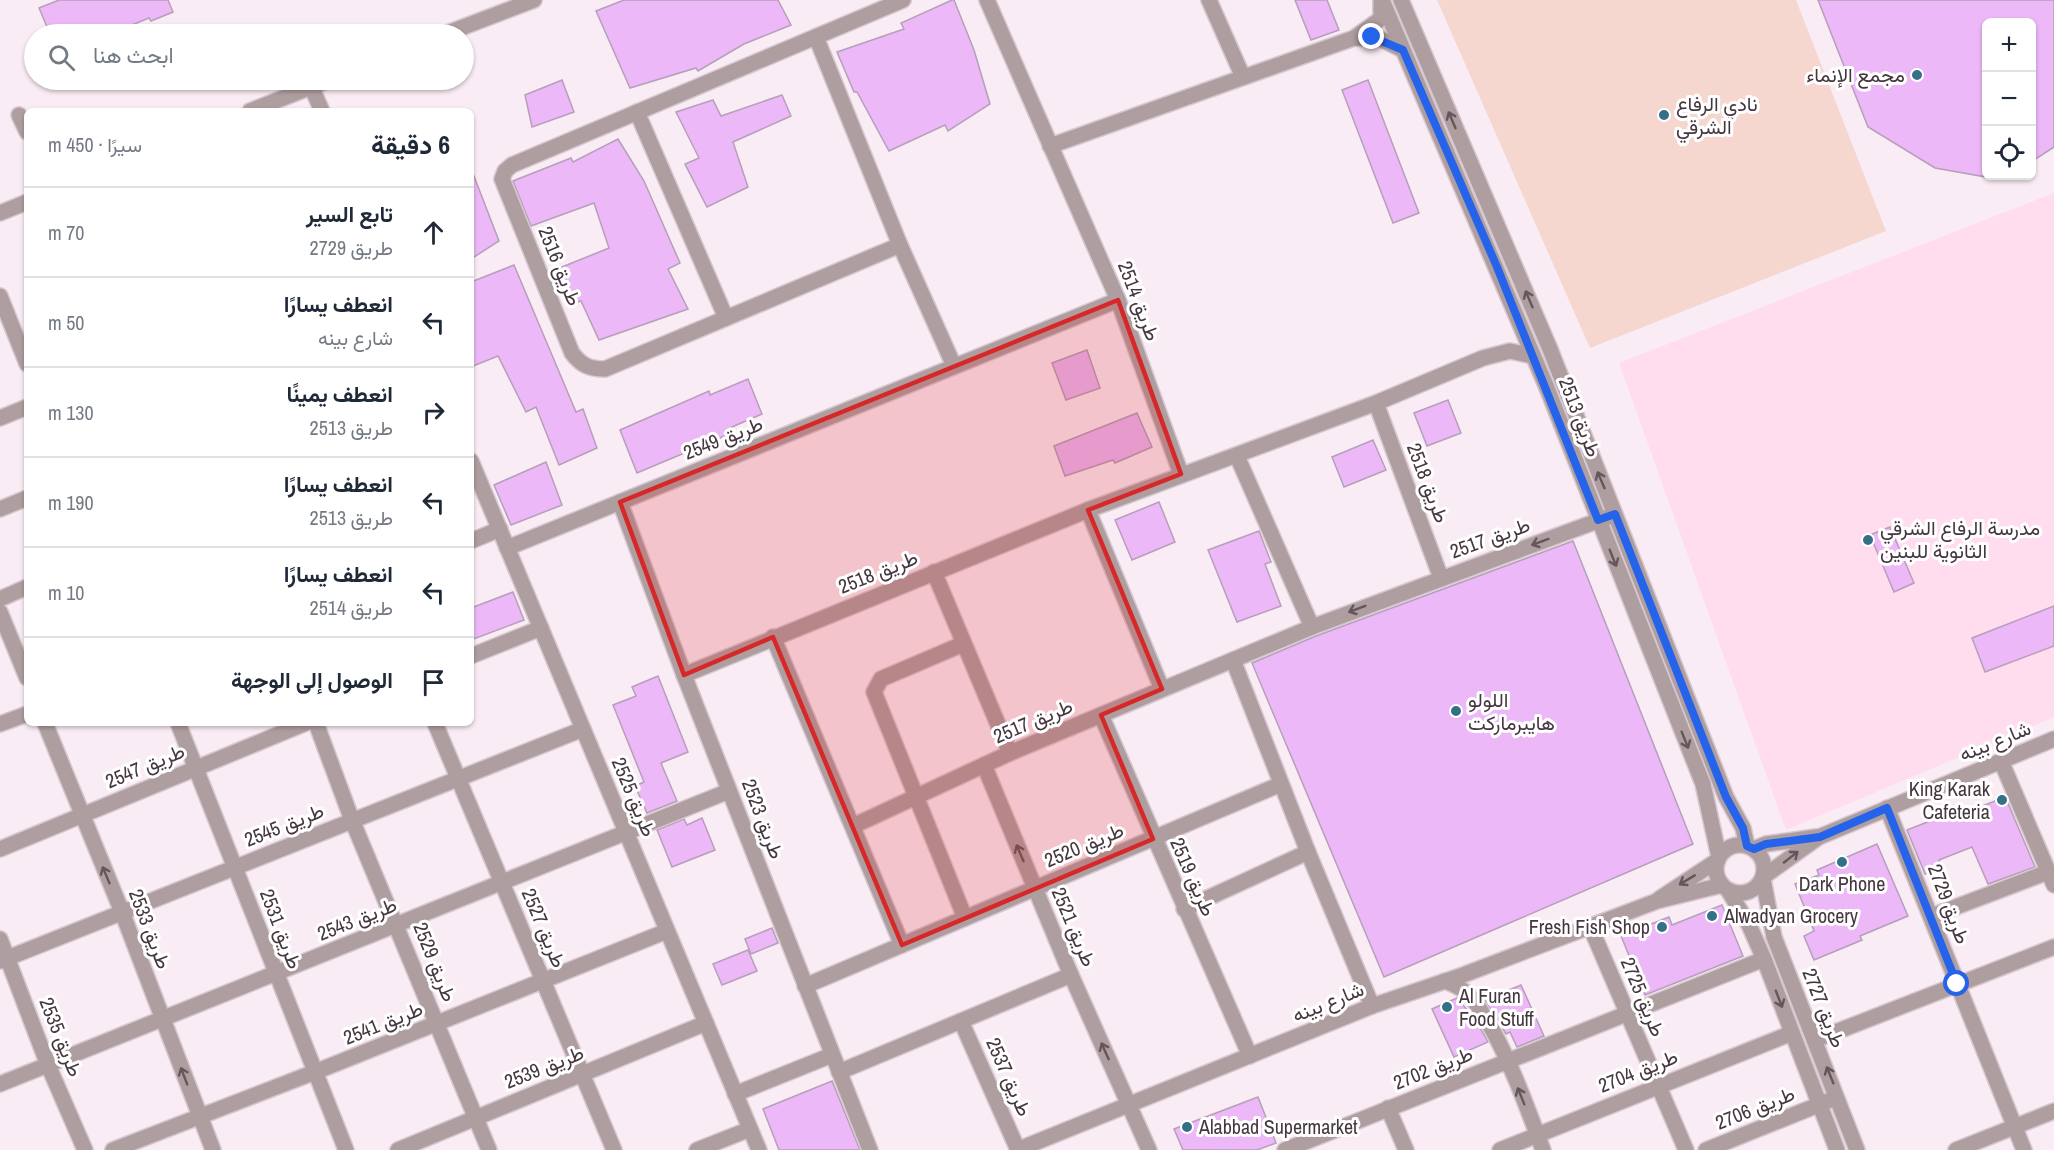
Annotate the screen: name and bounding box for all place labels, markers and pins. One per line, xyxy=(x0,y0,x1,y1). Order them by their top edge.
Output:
place label: مجمع الإنماء xyxy=(1806,61,1905,89)
marker: مجمع الإنماء xyxy=(1910,68,1924,82)
place label: نادي الرفاع الشرقي xyxy=(1676,90,1758,144)
marker: نادي الرفاع الشرقي xyxy=(1657,108,1671,122)
place label: مدرسة الرفاع الشرقي الثانوية للبنين xyxy=(1880,514,2040,564)
marker: مدرسة الرفاع الشرقي الثانوية للبنين xyxy=(1861,533,1875,547)
place label: اللولو هايبرماركت xyxy=(1468,686,1555,736)
marker: اللولو هايبرماركت xyxy=(1449,704,1463,718)
place label: King Karak Cafeteria xyxy=(1909,775,1991,825)
marker: King Karak Cafeteria xyxy=(1995,793,2009,807)
marker: Dark Phone xyxy=(1835,855,1849,869)
place label: Dark Phone xyxy=(1799,870,1885,897)
place label: Alwadyan Grocery xyxy=(1723,902,1859,929)
marker: Alwadyan Grocery xyxy=(1705,909,1719,923)
place label: Fresh Fish Shop xyxy=(1529,913,1650,940)
marker: Fresh Fish Shop xyxy=(1655,920,1669,934)
place label: Al Furan Food Stuff xyxy=(1458,982,1534,1032)
marker: Al Furan Food Stuff xyxy=(1440,1000,1454,1014)
place label: Alabbad Supermarket xyxy=(1198,1113,1358,1140)
marker: Alabbad Supermarket xyxy=(1180,1120,1194,1134)

